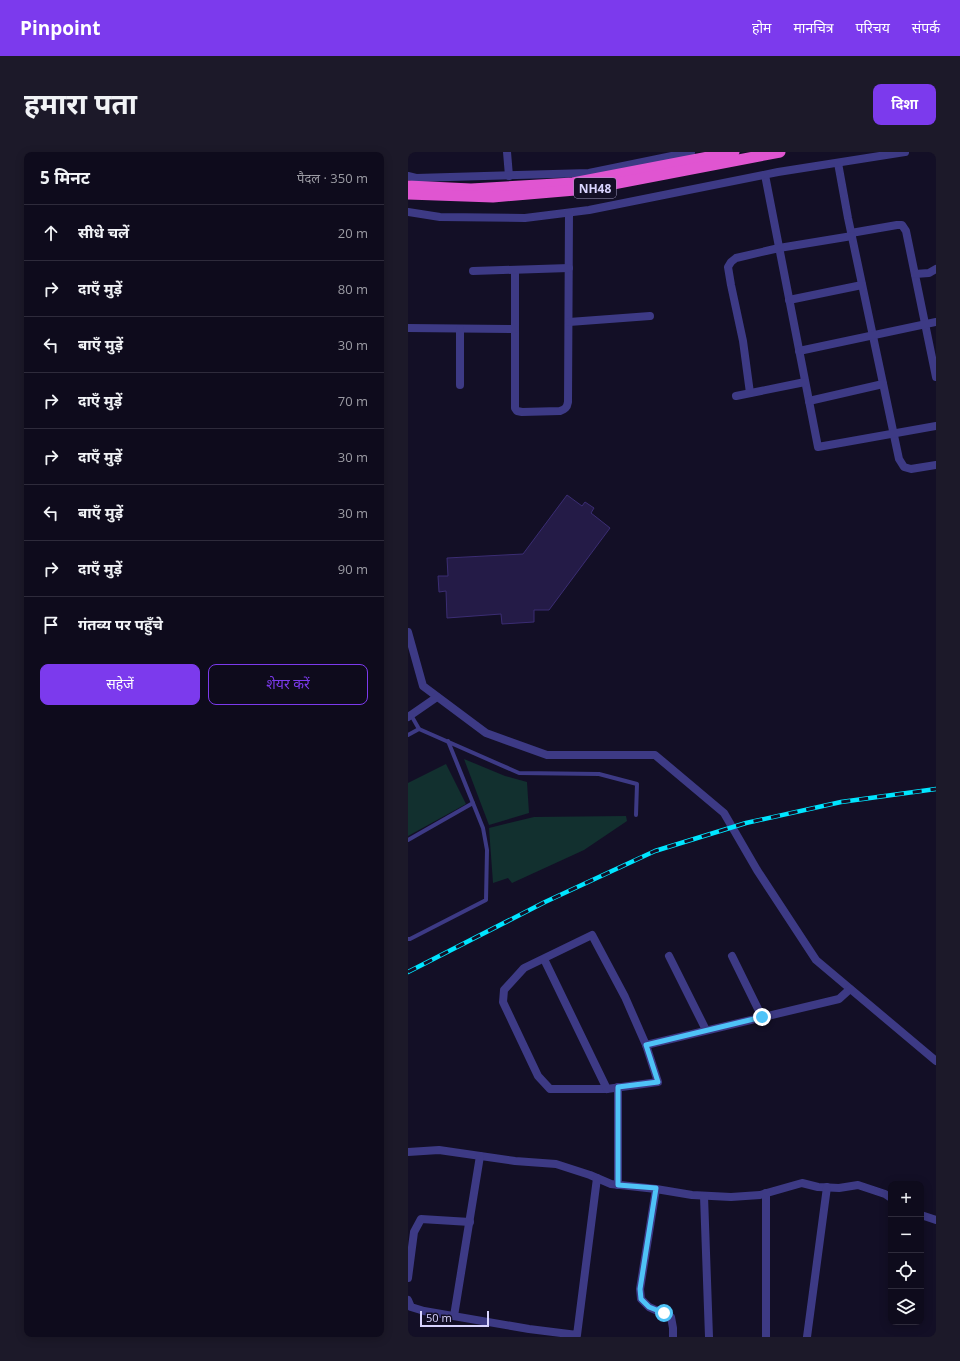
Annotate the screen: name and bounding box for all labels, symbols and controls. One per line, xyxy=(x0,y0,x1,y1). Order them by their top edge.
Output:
text: Pinpoint xyxy=(20,15,101,41)
text: होम xyxy=(752,18,771,37)
text: मानचित्र xyxy=(793,18,834,37)
text: परिचय xyxy=(856,18,890,37)
text: संपर्क xyxy=(912,18,940,37)
text: हमारा पता xyxy=(24,84,137,122)
button: दिशा xyxy=(873,84,936,125)
text: 5 मिनट xyxy=(40,166,90,189)
text: पैदल · 350 m xyxy=(297,169,368,187)
road number: NH48 xyxy=(574,178,616,198)
icon: ahead xyxy=(40,222,62,244)
text: सीधे चलें xyxy=(78,222,129,242)
text: 20 m xyxy=(338,224,368,242)
icon: right xyxy=(40,278,62,300)
text: दाएँ मुड़ें xyxy=(78,278,122,298)
text: 80 m xyxy=(338,280,368,298)
icon: left xyxy=(40,334,62,356)
text: बाएँ मुड़ें xyxy=(78,334,123,354)
text: 30 m xyxy=(338,336,368,354)
icon: right xyxy=(40,390,62,412)
text: दाएँ मुड़ें xyxy=(78,390,122,410)
text: 70 m xyxy=(338,392,368,410)
icon: right xyxy=(40,446,62,468)
text: दाएँ मुड़ें xyxy=(78,446,122,466)
text: 30 m xyxy=(338,448,368,466)
icon: left xyxy=(40,502,62,524)
text: बाएँ मुड़ें xyxy=(78,502,123,522)
text: 30 m xyxy=(338,504,368,522)
icon: right xyxy=(40,558,62,580)
text: दाएँ मुड़ें xyxy=(78,558,122,578)
text: 90 m xyxy=(338,560,368,578)
icon: arrive xyxy=(40,614,62,636)
text: गंतव्य पर पहुँचे xyxy=(78,614,163,634)
button: सहेजें xyxy=(40,664,200,705)
button: शेयर करें xyxy=(208,664,368,705)
route end xyxy=(753,1008,771,1026)
map controls xyxy=(888,1181,924,1325)
button: + xyxy=(888,1181,924,1217)
button: − xyxy=(888,1217,924,1253)
button: locate xyxy=(888,1253,924,1289)
button: layers xyxy=(888,1289,924,1325)
route start xyxy=(655,1304,673,1322)
scale bar xyxy=(420,1309,489,1328)
text: 50 m xyxy=(426,1310,452,1325)

